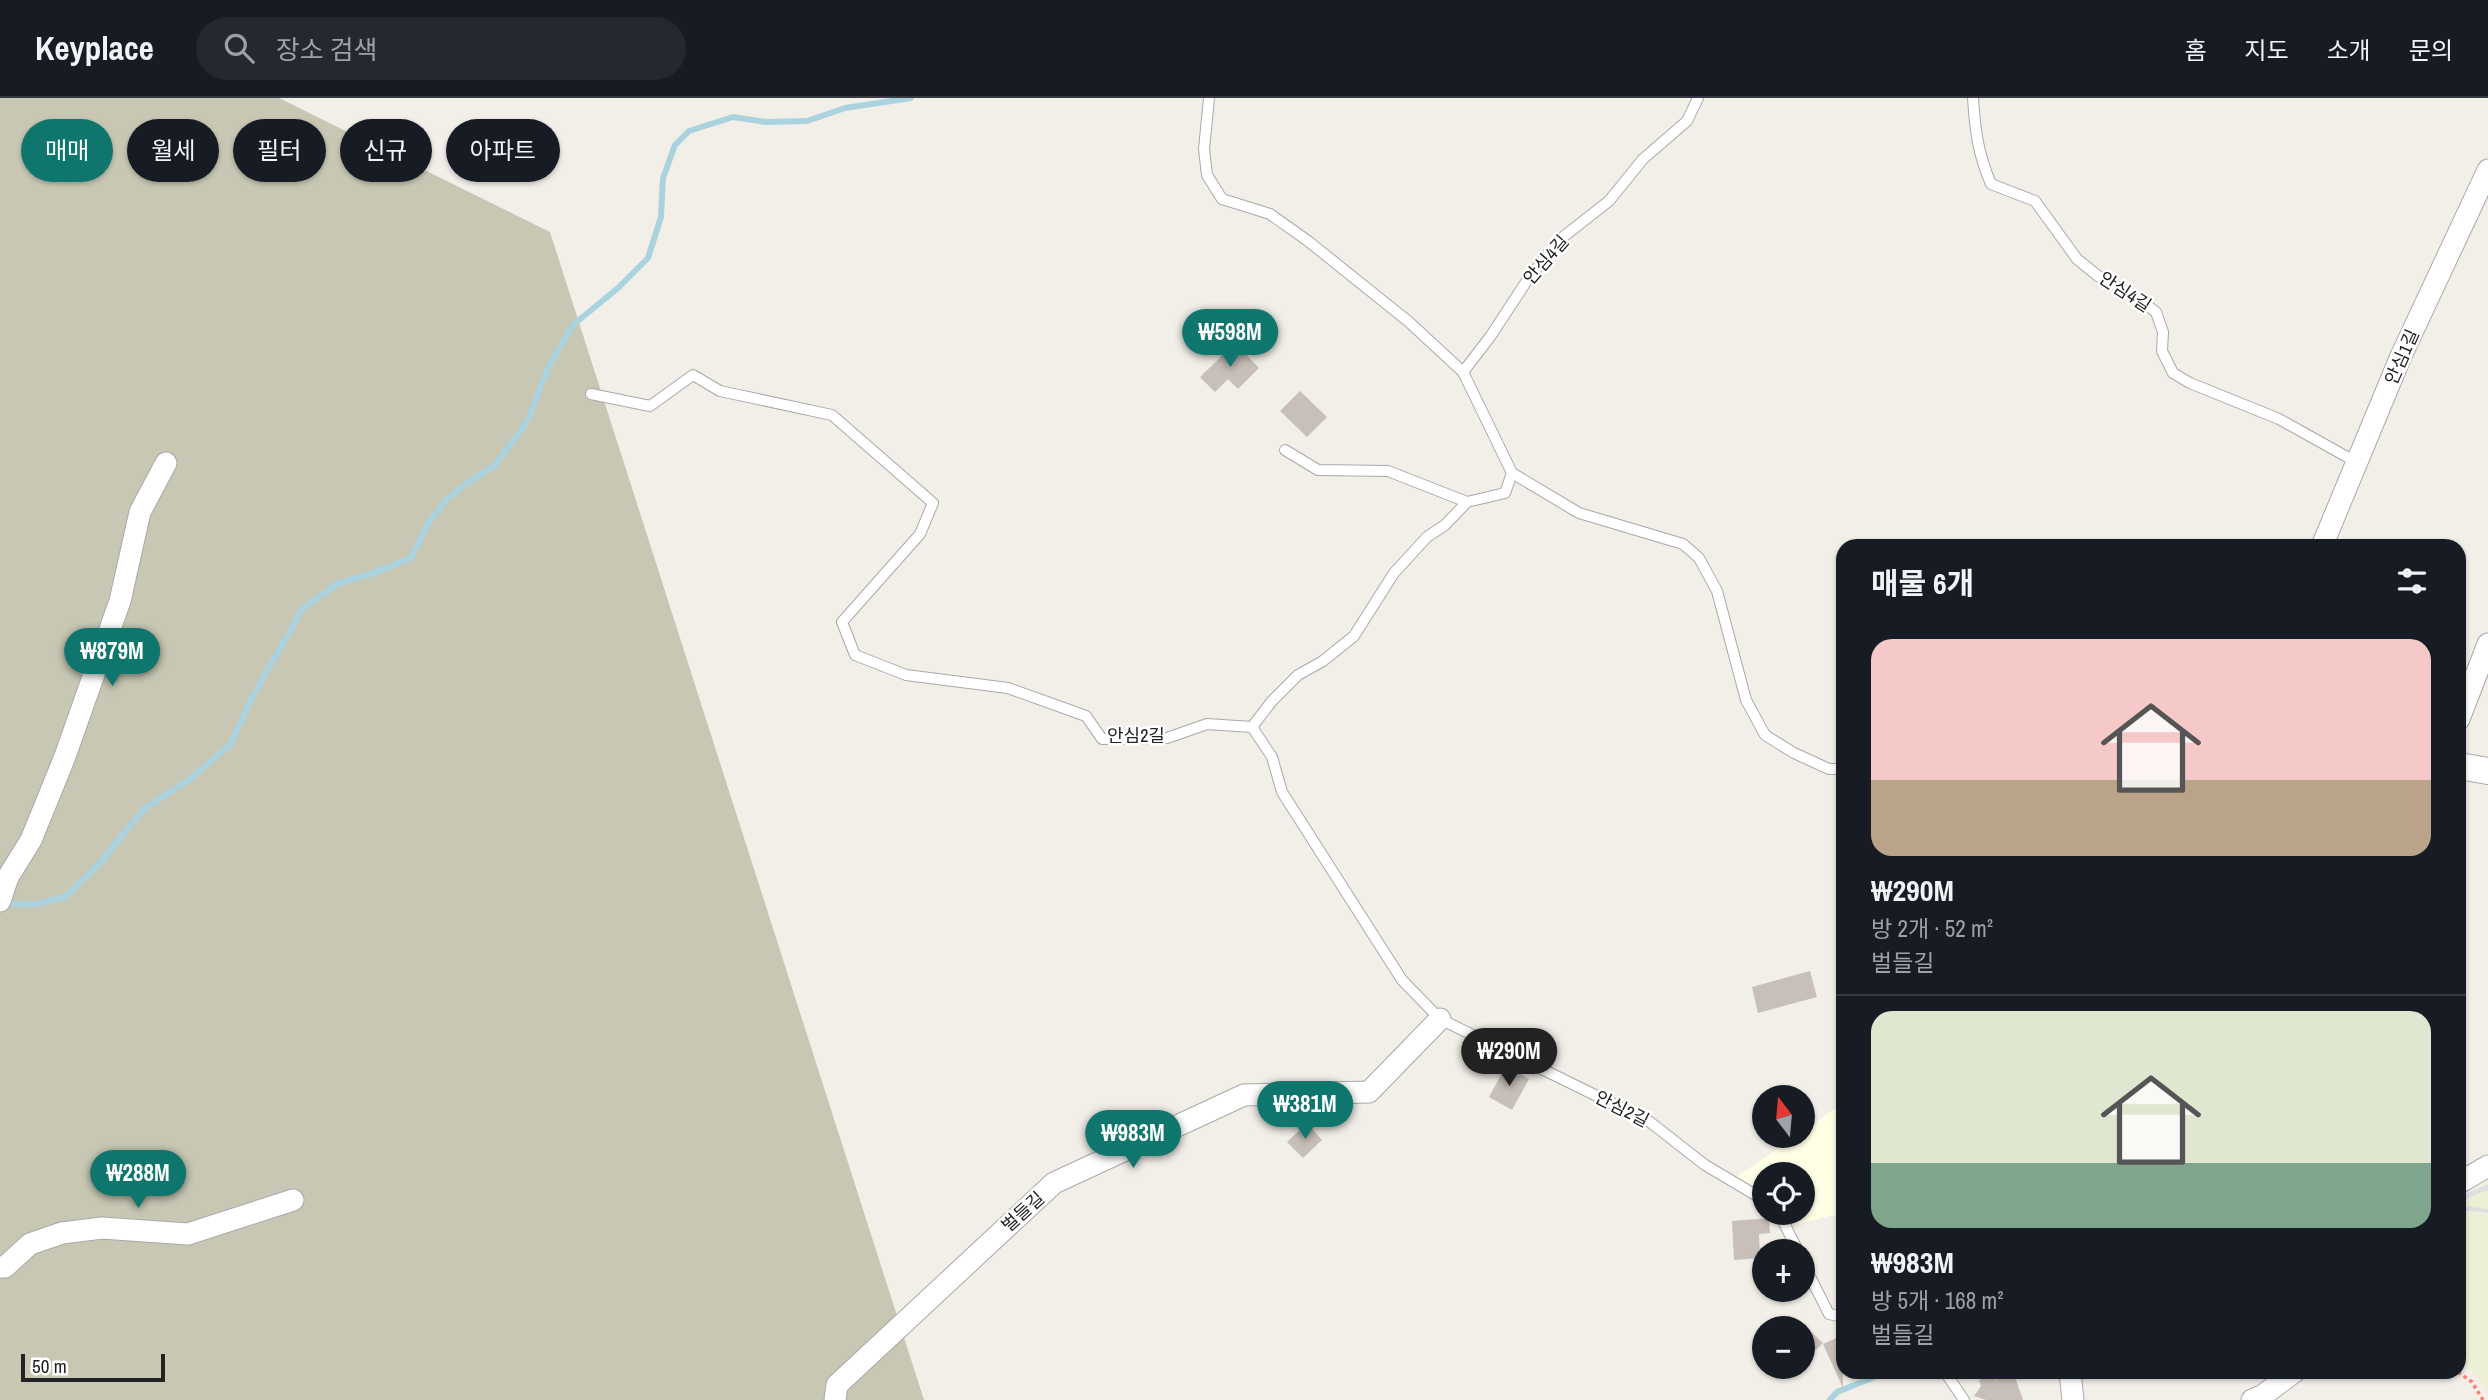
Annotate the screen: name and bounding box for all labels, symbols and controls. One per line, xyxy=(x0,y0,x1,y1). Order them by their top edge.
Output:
search box xyxy=(196,17,686,80)
text: Keyplace xyxy=(35,26,154,70)
icon: search xyxy=(220,29,258,67)
text: 장소 검색 xyxy=(276,32,377,67)
text: 홈 xyxy=(2184,34,2206,66)
text: 지도 xyxy=(2244,34,2289,66)
text: 소개 xyxy=(2327,34,2371,66)
text: 문의 xyxy=(2409,34,2453,66)
chip: 매매 xyxy=(21,119,113,182)
chip: 월세 xyxy=(127,119,219,182)
chip: 필터 xyxy=(233,119,326,182)
chip: 신규 xyxy=(340,119,432,182)
chip: 아파트 xyxy=(446,119,560,182)
street label: 안심4길 xyxy=(1517,230,1574,290)
street label: 안심4길 xyxy=(2094,265,2156,318)
pin: ₩598M xyxy=(1181,310,1279,369)
text: ₩598M xyxy=(1198,316,1262,347)
street label: 안심1길 xyxy=(2378,325,2425,388)
icon: filters xyxy=(2393,562,2431,600)
text: 매물 6개 xyxy=(1871,563,1974,603)
pin: ₩879M xyxy=(63,628,161,688)
text: ₩879M xyxy=(80,635,144,666)
icon: home xyxy=(2088,685,2214,811)
street label: 안심2길 xyxy=(1107,723,1165,748)
text: ₩290M xyxy=(1871,870,1954,910)
text: 방 2개 · 52 m² xyxy=(1871,913,1993,944)
text: 벌들길 xyxy=(1871,947,1934,978)
pin: ₩290M xyxy=(1460,1028,1558,1088)
text: ₩290M xyxy=(1477,1035,1541,1066)
icon: home xyxy=(2088,1057,2214,1183)
pin: ₩381M xyxy=(1256,1082,1354,1141)
street label: 안심2길 xyxy=(1591,1084,1654,1133)
north arrow xyxy=(1752,1085,1815,1148)
map controls xyxy=(1752,1085,1815,1379)
text: ₩381M xyxy=(1273,1088,1337,1119)
pin: ₩983M xyxy=(1084,1110,1182,1170)
text: ₩983M xyxy=(1101,1117,1165,1148)
pin: ₩288M xyxy=(89,1150,187,1210)
text: ₩288M xyxy=(106,1157,170,1188)
button: locate xyxy=(1752,1162,1815,1225)
street label: 벌들길 xyxy=(996,1186,1049,1238)
button: + xyxy=(1752,1239,1815,1302)
text: ₩983M xyxy=(1871,1242,1954,1282)
text: 방 5개 · 168 m² xyxy=(1871,1285,2003,1316)
button: − xyxy=(1752,1316,1815,1379)
text: 벌들길 xyxy=(1871,1319,1934,1350)
scale bar xyxy=(21,1351,164,1383)
text: 50 m xyxy=(32,1353,67,1379)

